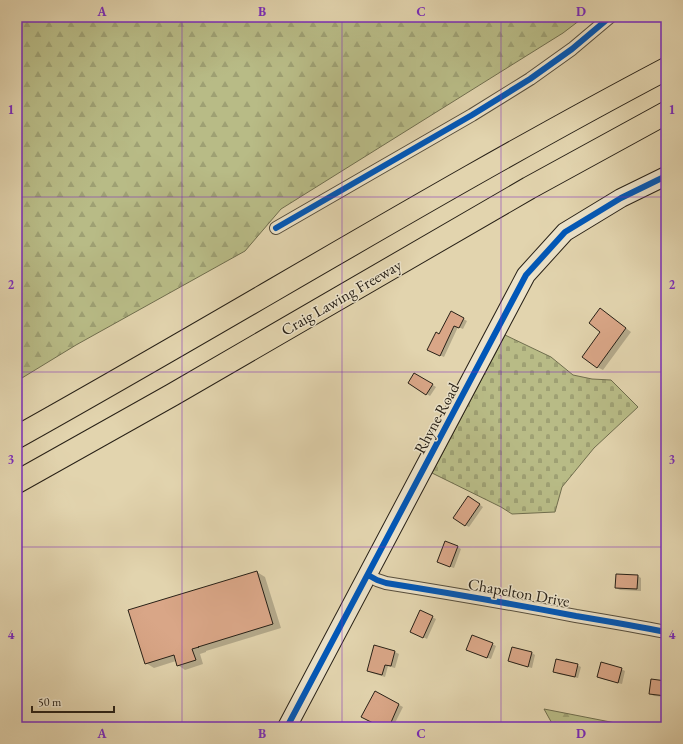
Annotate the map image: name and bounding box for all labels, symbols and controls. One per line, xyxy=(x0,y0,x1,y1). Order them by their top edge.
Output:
text: A xyxy=(96,3,107,20)
text: B xyxy=(258,3,266,20)
text: C xyxy=(416,3,426,20)
text: D xyxy=(576,3,586,20)
text: 1 xyxy=(8,101,15,118)
text: 1 xyxy=(669,101,676,118)
street label: Craig Lawing Freeway xyxy=(277,254,406,340)
text: 2 xyxy=(8,276,15,293)
text: 2 xyxy=(669,276,676,293)
street label: Rhyne Road xyxy=(409,378,464,457)
text: 3 xyxy=(8,451,15,468)
text: 3 xyxy=(669,451,676,468)
street label: Chapelton Drive xyxy=(466,573,572,612)
text: 4 xyxy=(8,626,15,643)
text: 4 xyxy=(669,626,676,643)
scale bar xyxy=(32,688,114,714)
text: 50 m xyxy=(38,694,62,710)
text: A xyxy=(96,725,107,742)
text: B xyxy=(258,725,266,742)
text: C xyxy=(416,725,426,742)
text: D xyxy=(576,725,586,742)

